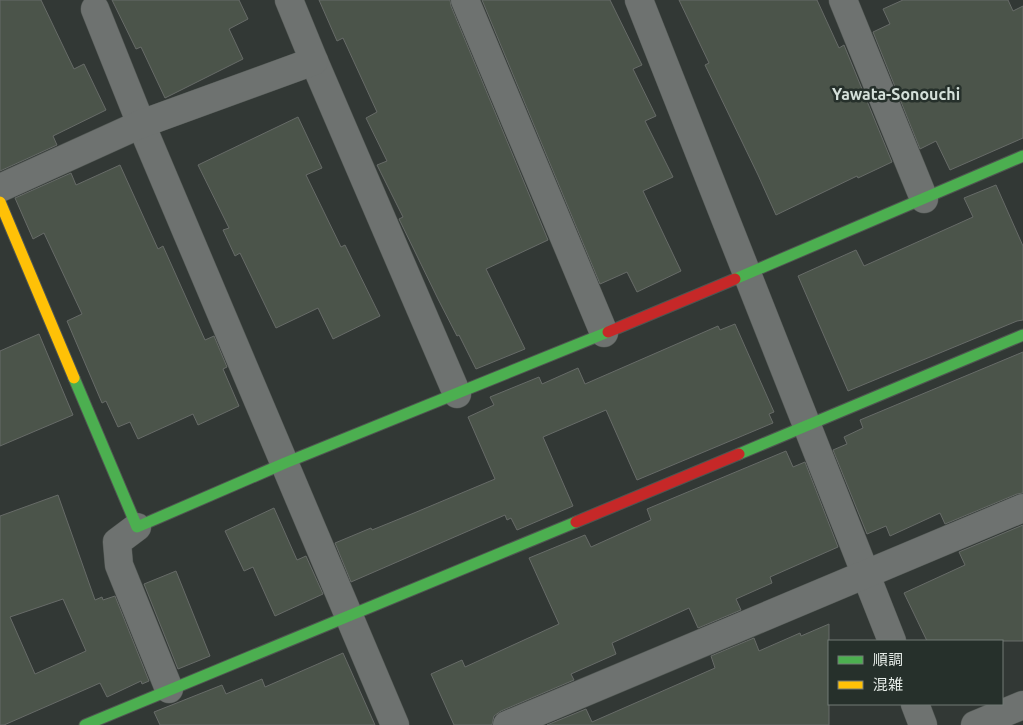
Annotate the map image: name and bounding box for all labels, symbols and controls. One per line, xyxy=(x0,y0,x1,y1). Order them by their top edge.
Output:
district label: Yawata-Sonouchi xyxy=(832,85,960,103)
legend xyxy=(828,640,1003,705)
text: 順調 xyxy=(873,651,903,668)
text: 混雑 xyxy=(873,676,903,693)

